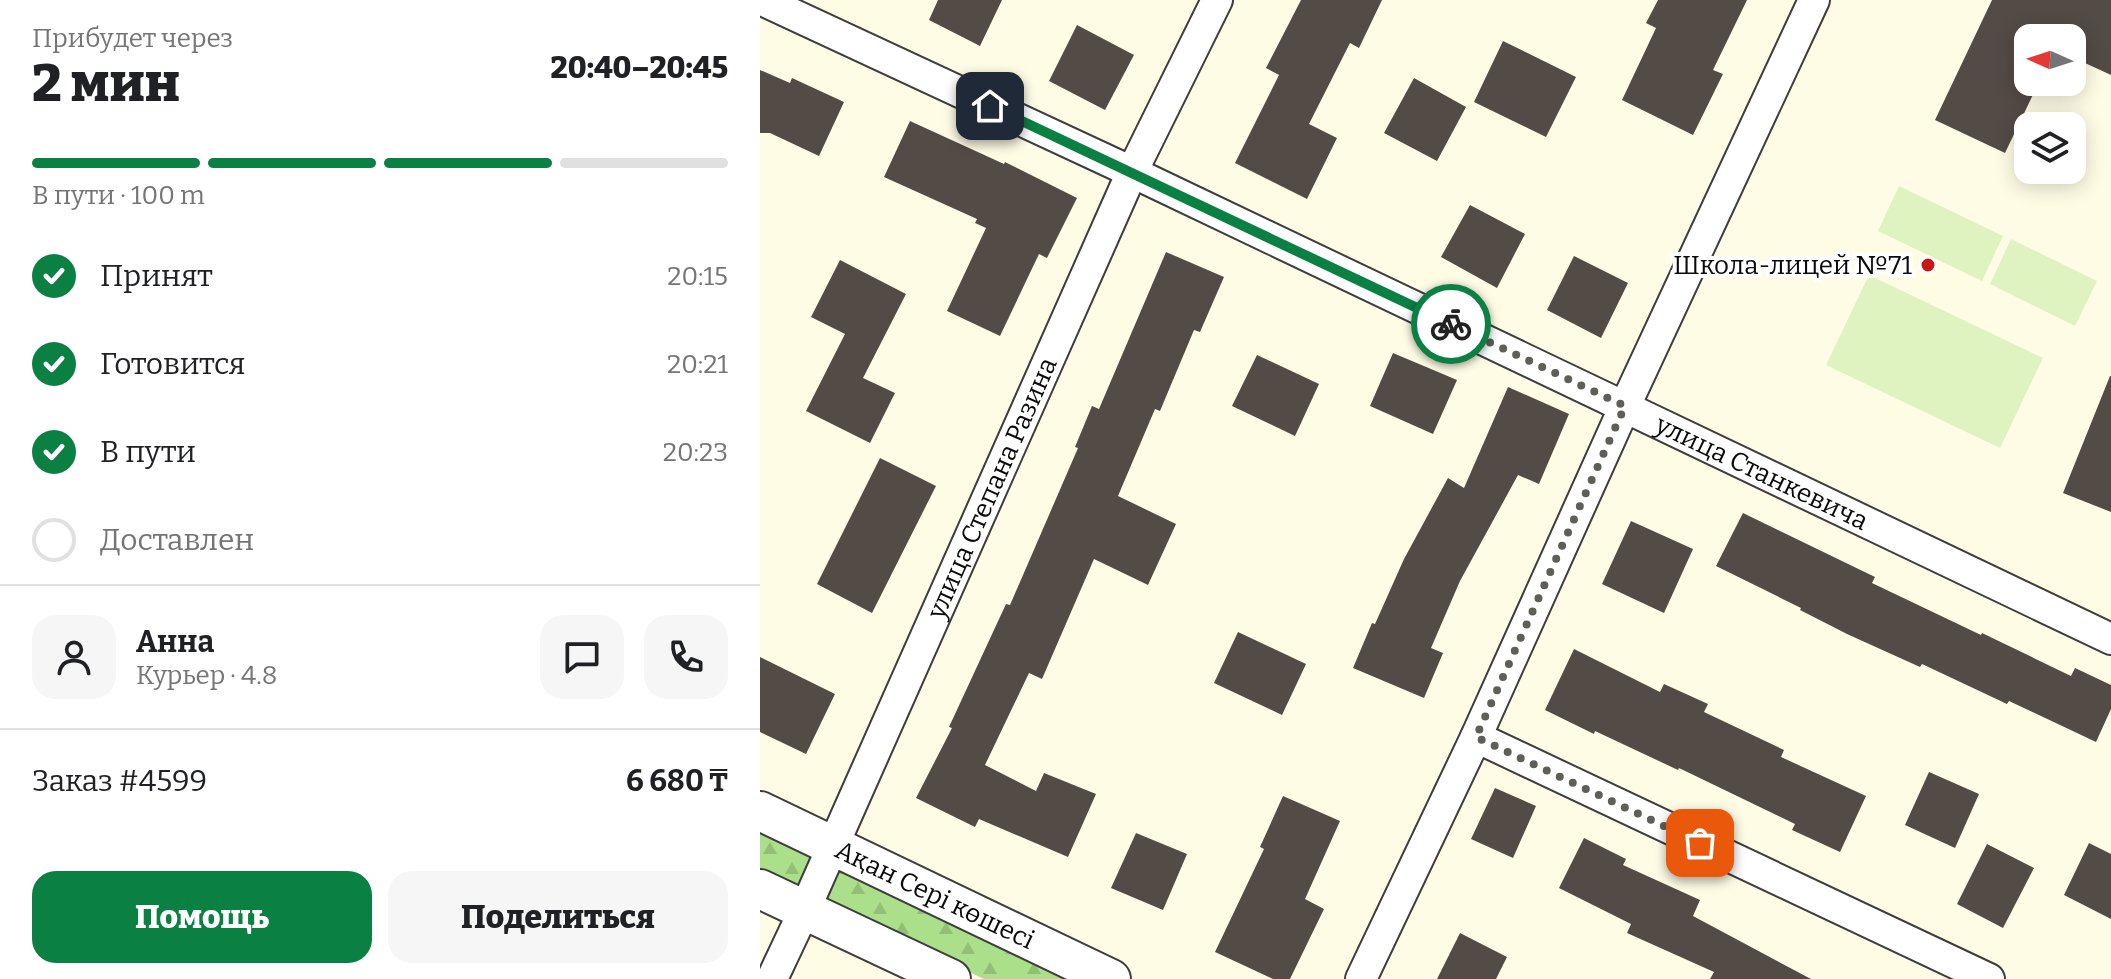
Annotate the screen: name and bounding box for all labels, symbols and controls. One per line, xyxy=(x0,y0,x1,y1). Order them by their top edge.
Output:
text: Прибудет через xyxy=(32,23,233,54)
north arrow xyxy=(2014,24,2086,96)
map controls xyxy=(2014,24,2086,184)
text: 20:40–20:45 xyxy=(551,50,728,86)
text: 2 мин xyxy=(32,52,180,115)
pin xyxy=(956,72,1024,140)
icon: home xyxy=(968,84,1012,128)
button: layers xyxy=(2014,112,2086,184)
text: В пути · 100 m xyxy=(32,180,205,211)
place label: Школа-лицей №71 xyxy=(1673,250,1912,281)
icon: check xyxy=(32,254,76,298)
marker: Школа-лицей №71 xyxy=(1919,256,1937,274)
text: Принят xyxy=(100,258,213,294)
text: 20:15 xyxy=(667,261,728,292)
courier xyxy=(1411,284,1491,364)
icon: bike xyxy=(1429,302,1473,346)
icon: check xyxy=(32,342,76,386)
text: Готовится xyxy=(100,346,245,382)
text: 20:21 xyxy=(667,349,728,380)
street label: улица Степана Разина xyxy=(920,352,1063,624)
street label: улица Станкевича xyxy=(1650,408,1873,536)
icon: check xyxy=(32,430,76,474)
text: В пути xyxy=(100,434,196,470)
text: 20:23 xyxy=(663,437,728,468)
text: Доставлен xyxy=(100,522,254,558)
button: person xyxy=(32,615,116,699)
button: chat xyxy=(540,615,624,699)
button: phone xyxy=(644,615,728,699)
text: Анна xyxy=(136,624,214,660)
text: Курьер · 4.8 xyxy=(136,660,277,691)
text: Заказ #4599 xyxy=(32,763,207,799)
text: 6 680 ₸ xyxy=(626,763,728,799)
pin xyxy=(1666,809,1734,877)
icon: bag xyxy=(1678,821,1722,865)
street label: Ақан Сері көшесі xyxy=(830,834,1040,956)
button: Помощь xyxy=(32,871,372,963)
button: Поделиться xyxy=(388,871,728,963)

